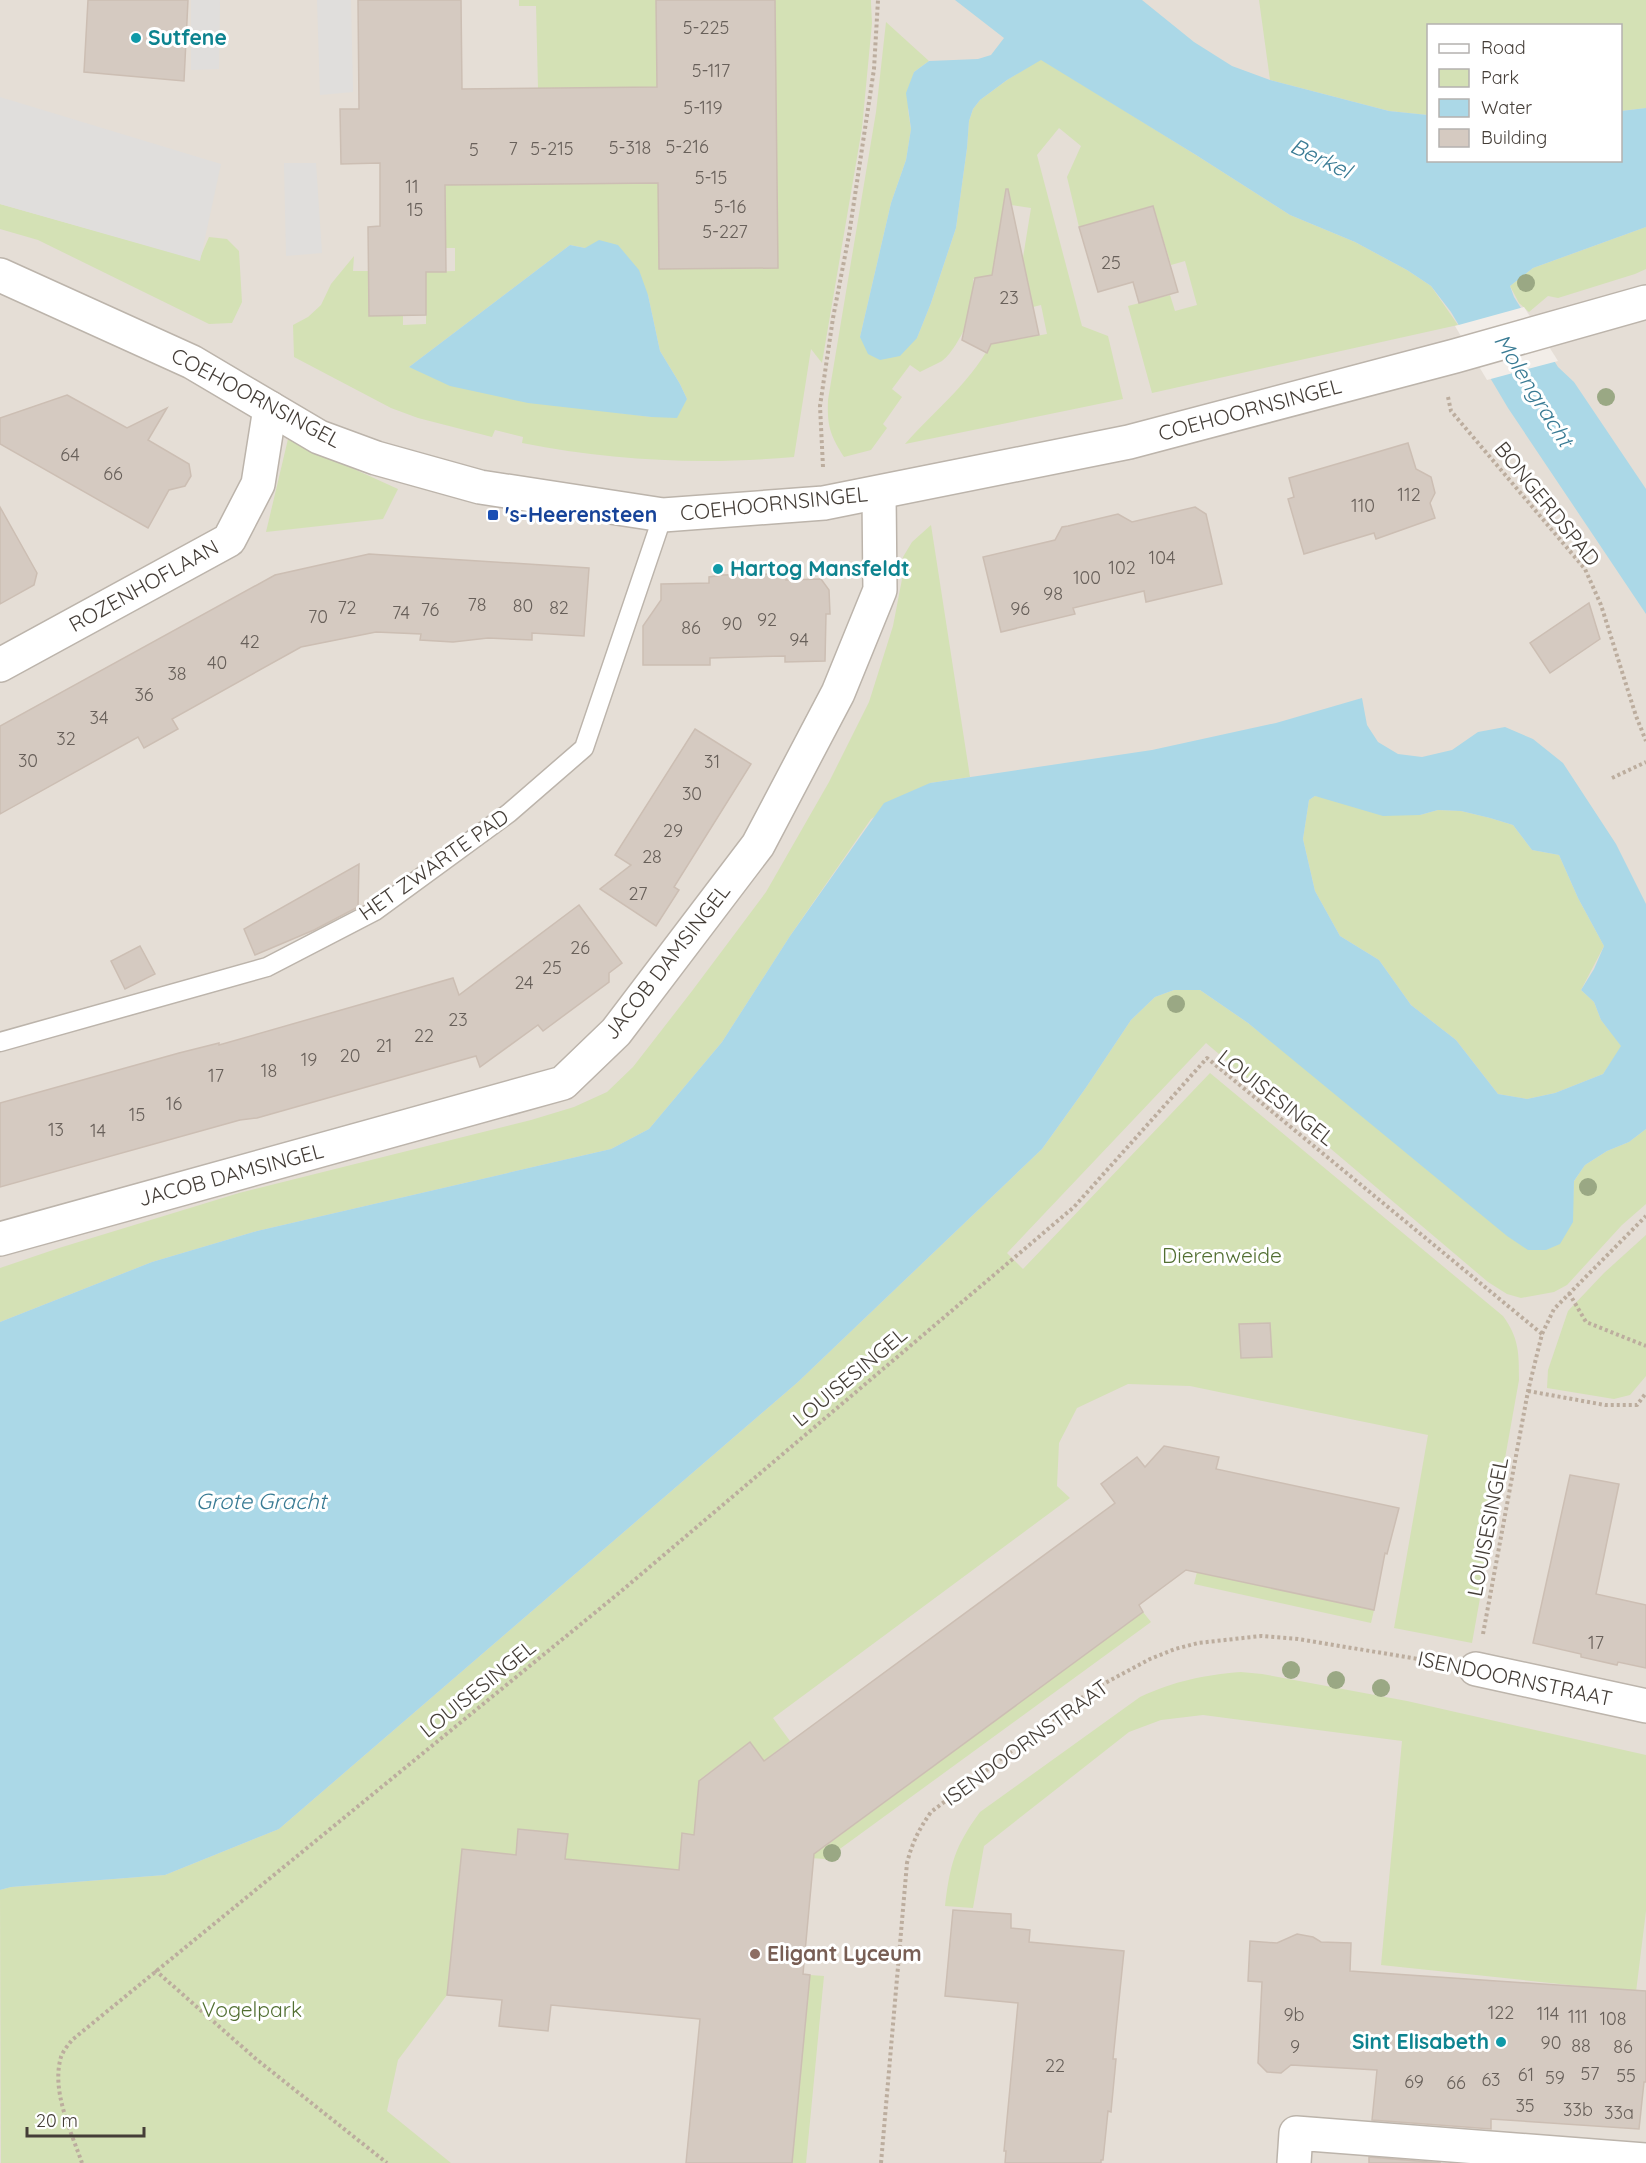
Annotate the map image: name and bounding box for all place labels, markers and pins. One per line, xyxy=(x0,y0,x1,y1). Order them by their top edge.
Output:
place label: Sutfene xyxy=(148,24,227,50)
marker: Sutfene xyxy=(129,31,143,45)
place label: 's-Heerensteen xyxy=(505,501,657,527)
marker: 's-Heerensteen xyxy=(486,508,500,522)
place label: Hartog Mansfeldt xyxy=(730,555,909,581)
marker: Hartog Mansfeldt xyxy=(711,562,725,576)
place label: Eligant Lyceum xyxy=(767,1940,922,1966)
marker: Eligant Lyceum xyxy=(748,1947,762,1961)
place label: Sint Elisabeth xyxy=(1352,2028,1489,2054)
marker: Sint Elisabeth xyxy=(1494,2035,1508,2049)

